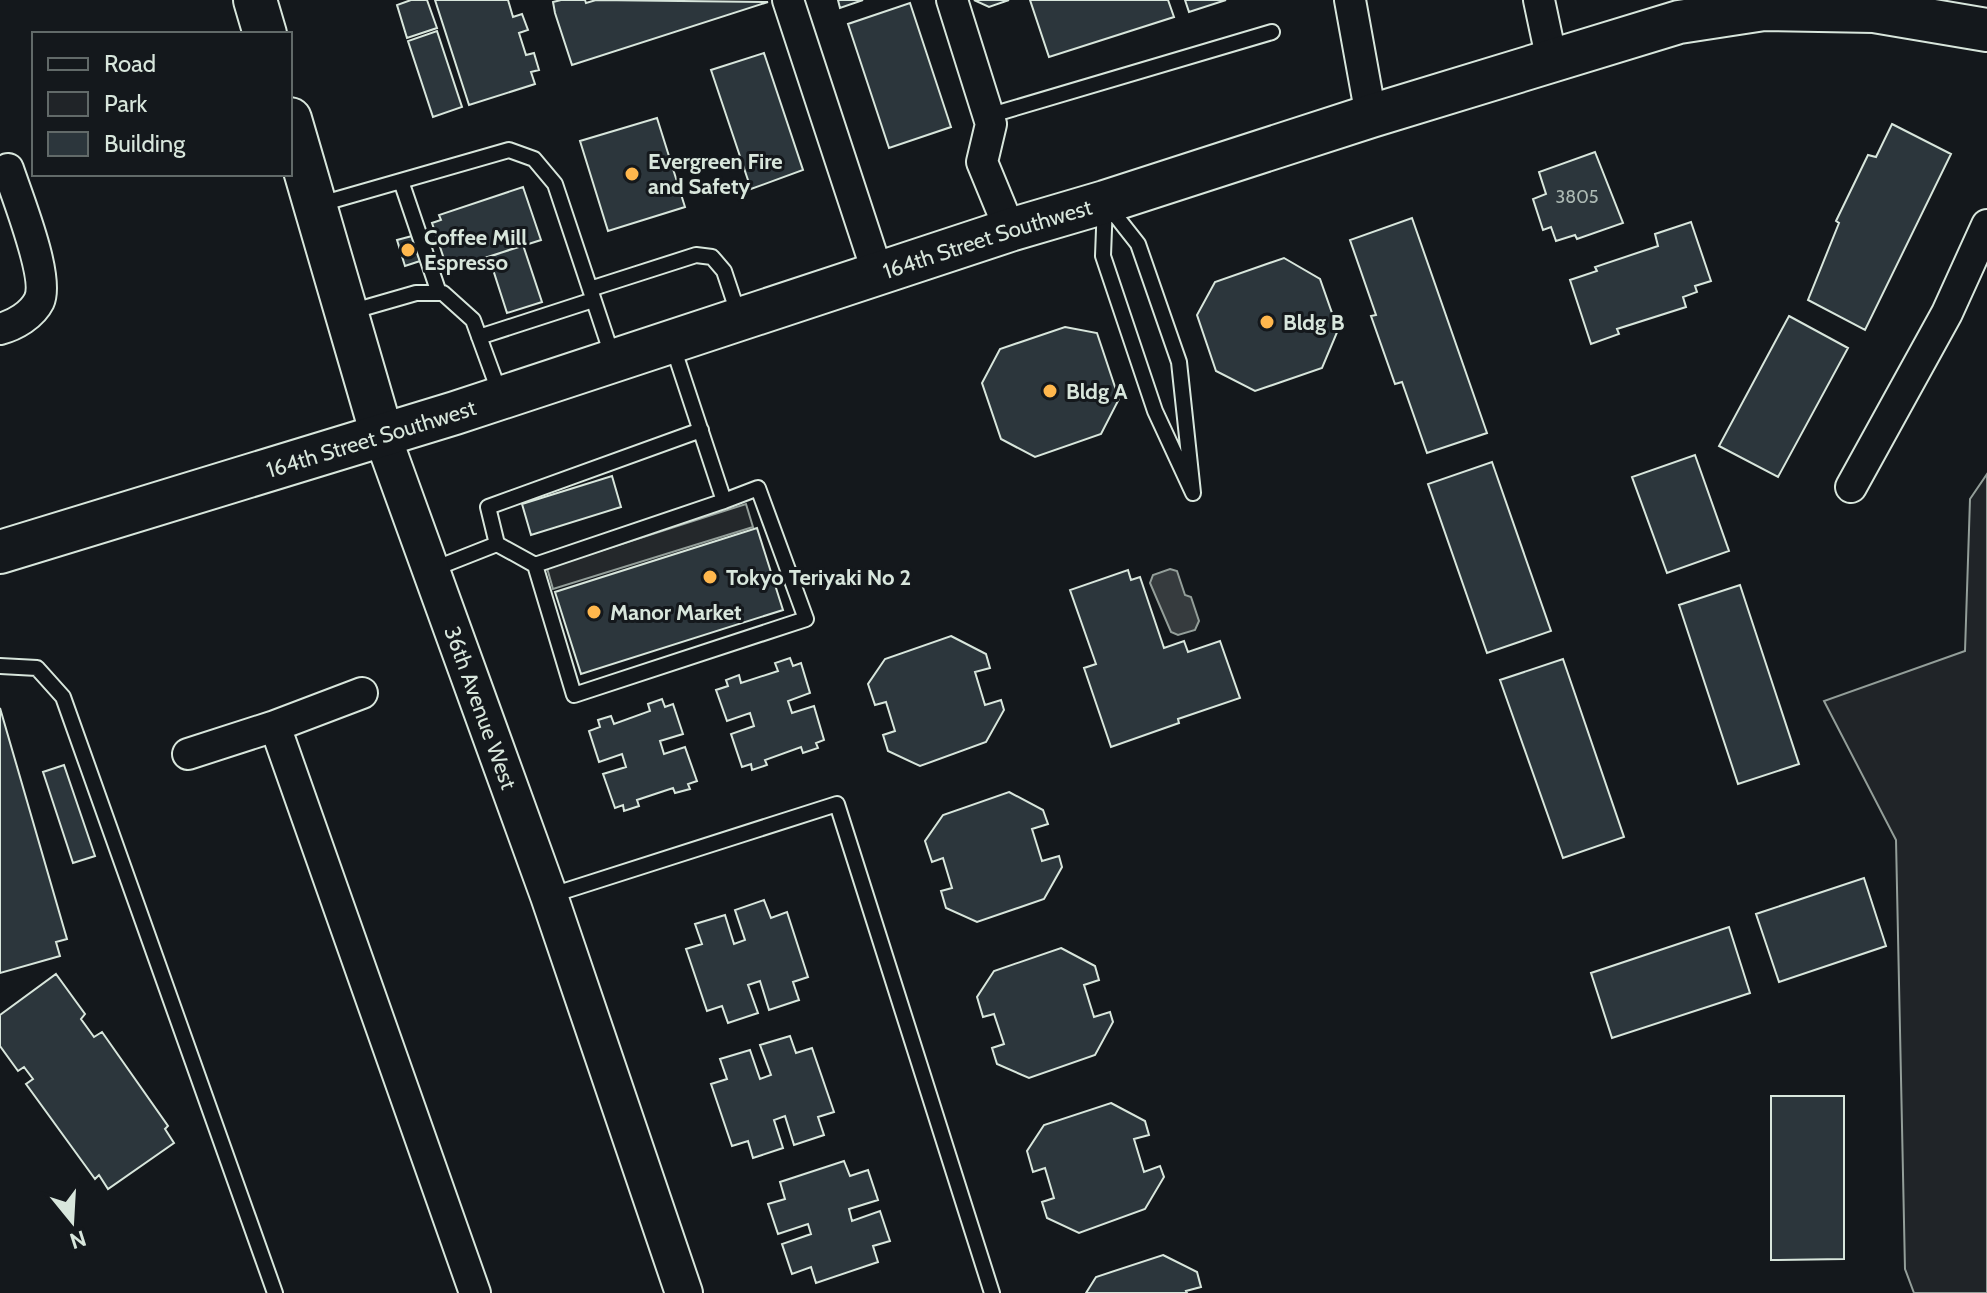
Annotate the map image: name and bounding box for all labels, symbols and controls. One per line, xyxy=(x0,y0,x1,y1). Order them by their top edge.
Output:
legend xyxy=(32,32,292,176)
text: Road xyxy=(104,49,156,78)
text: Park xyxy=(104,89,147,118)
text: Building xyxy=(104,129,186,158)
place label: Evergreen Fire and Safety xyxy=(648,148,783,200)
marker: Evergreen Fire and Safety xyxy=(623,165,641,183)
house number: 3805 xyxy=(1556,186,1598,208)
street label: 164th Street Southwest xyxy=(880,193,1096,285)
place label: Coffee Mill Espresso xyxy=(424,224,527,276)
marker: Coffee Mill Espresso xyxy=(399,241,417,259)
place label: Bldg B xyxy=(1283,309,1345,336)
marker: Bldg B xyxy=(1258,313,1276,331)
place label: Bldg A xyxy=(1066,378,1128,405)
marker: Bldg A xyxy=(1041,382,1059,400)
street label: 164th Street Southwest xyxy=(263,394,480,484)
place label: Tokyo Teriyaki No 2 xyxy=(726,564,911,591)
marker: Tokyo Teriyaki No 2 xyxy=(701,568,719,586)
place label: Manor Market xyxy=(610,599,742,626)
marker: Manor Market xyxy=(585,603,603,621)
street label: 36th Avenue West xyxy=(438,623,522,793)
north arrow xyxy=(32,1181,112,1261)
text: N xyxy=(66,1224,90,1255)

